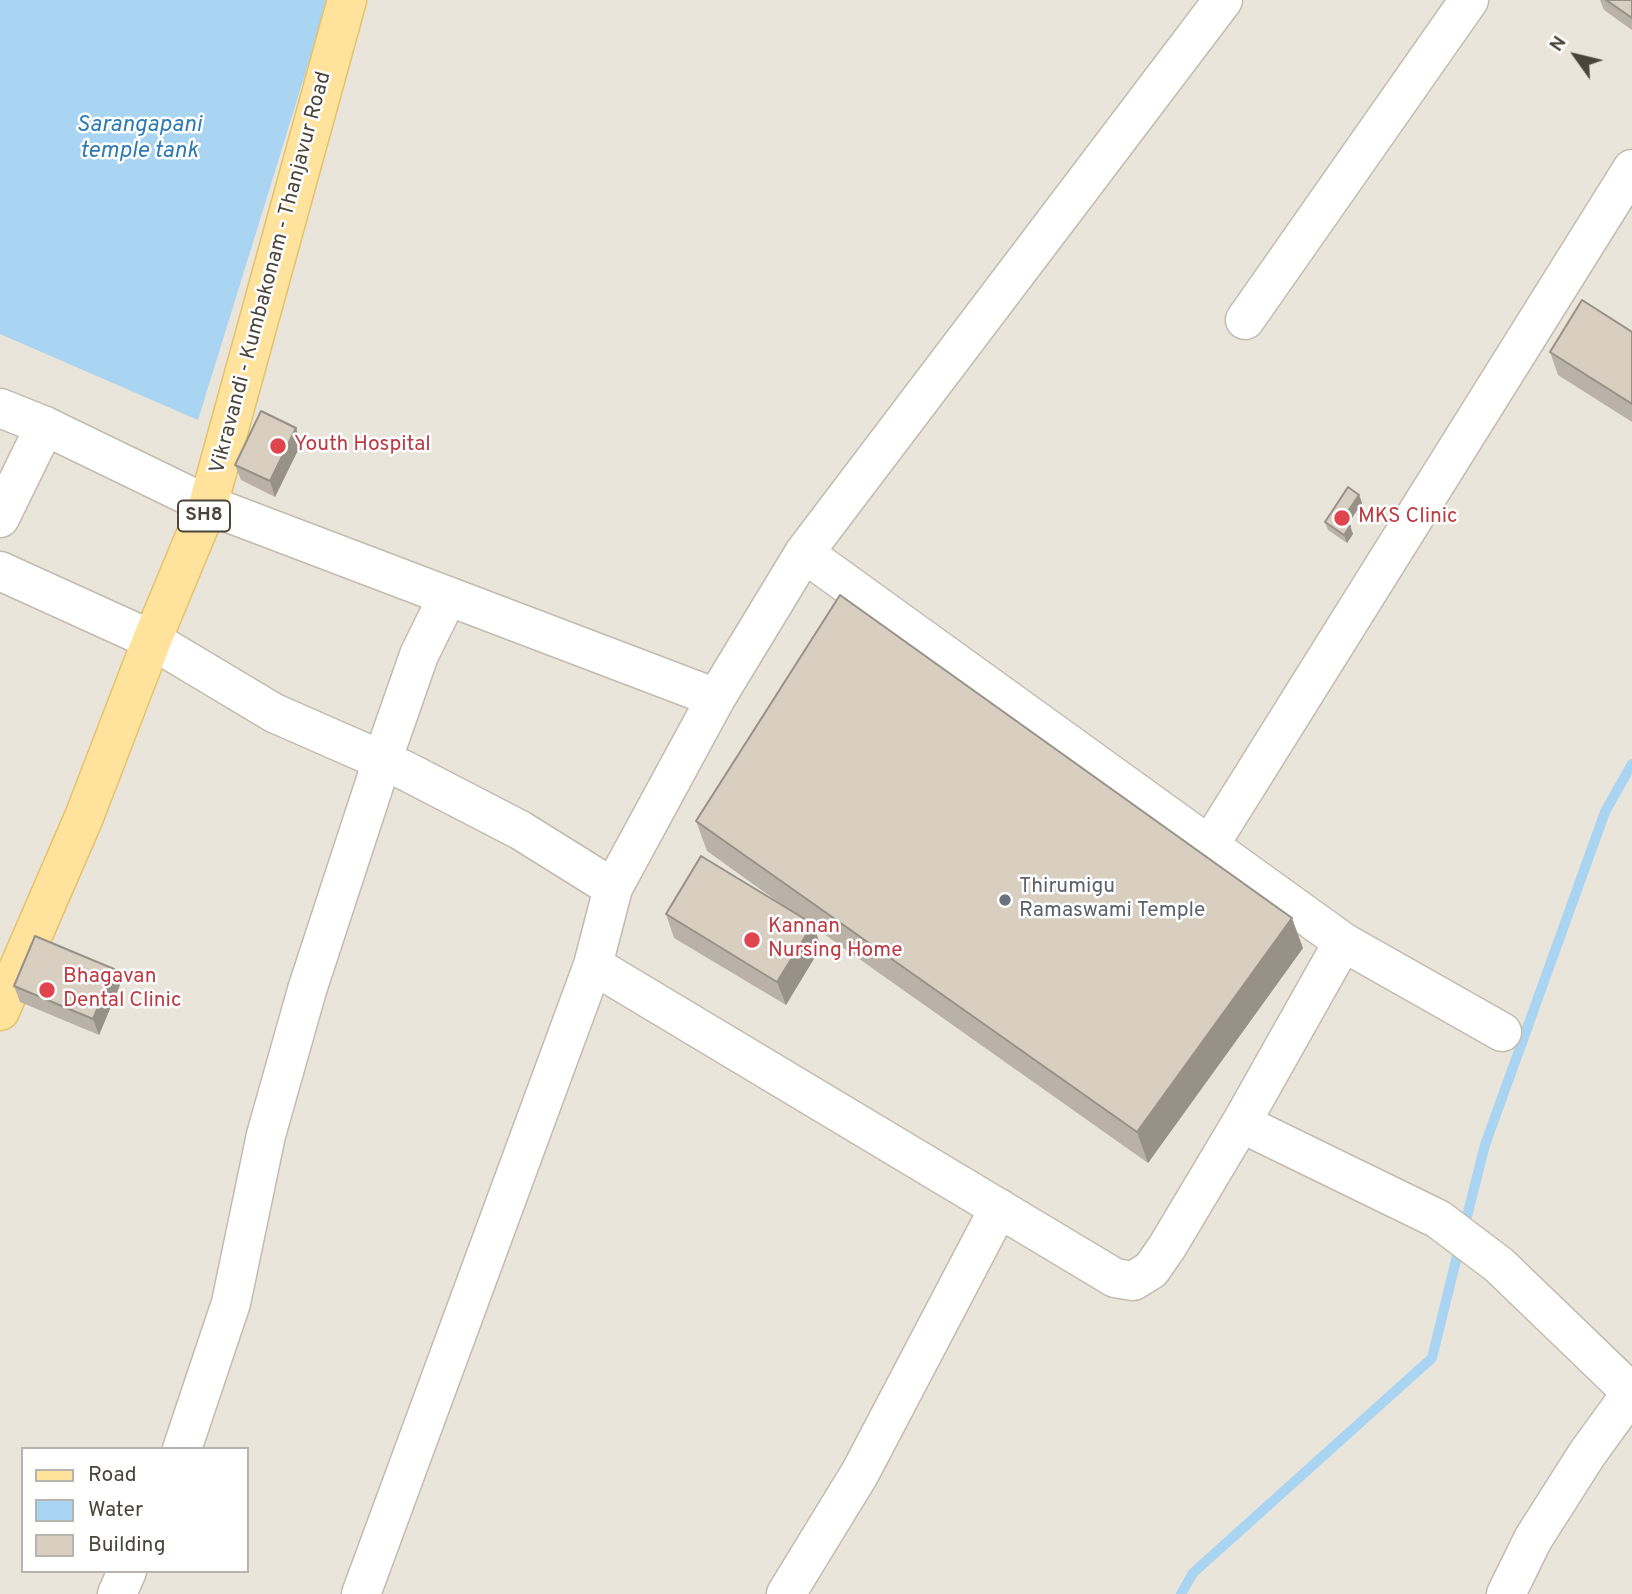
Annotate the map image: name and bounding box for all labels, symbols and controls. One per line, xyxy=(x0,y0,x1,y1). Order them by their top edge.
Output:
north arrow xyxy=(1541,21,1611,91)
text: N xyxy=(1545,32,1572,57)
street label: Vikravandi - Kumbakonam - Thanjavur Road xyxy=(206,69,338,477)
water label: Sarangapani temple tank xyxy=(76,112,202,166)
place label: Youth Hospital xyxy=(294,433,431,459)
marker: Youth Hospital xyxy=(268,436,288,456)
road number: SH8 xyxy=(178,500,230,531)
place label: MKS Clinic xyxy=(1358,505,1458,531)
marker: MKS Clinic xyxy=(1332,508,1352,528)
place label: Thirumigu Ramaswami Temple xyxy=(1019,875,1205,925)
marker: Thirumigu Ramaswami Temple xyxy=(997,892,1013,908)
place label: Kannan Nursing Home xyxy=(768,915,903,965)
marker: Kannan Nursing Home xyxy=(742,930,762,950)
place label: Bhagavan Dental Clinic xyxy=(63,965,181,1015)
marker: Bhagavan Dental Clinic xyxy=(37,980,57,1000)
legend xyxy=(21,1447,248,1573)
text: Road xyxy=(88,1462,137,1489)
text: Water xyxy=(88,1497,143,1524)
text: Building xyxy=(88,1532,166,1559)

